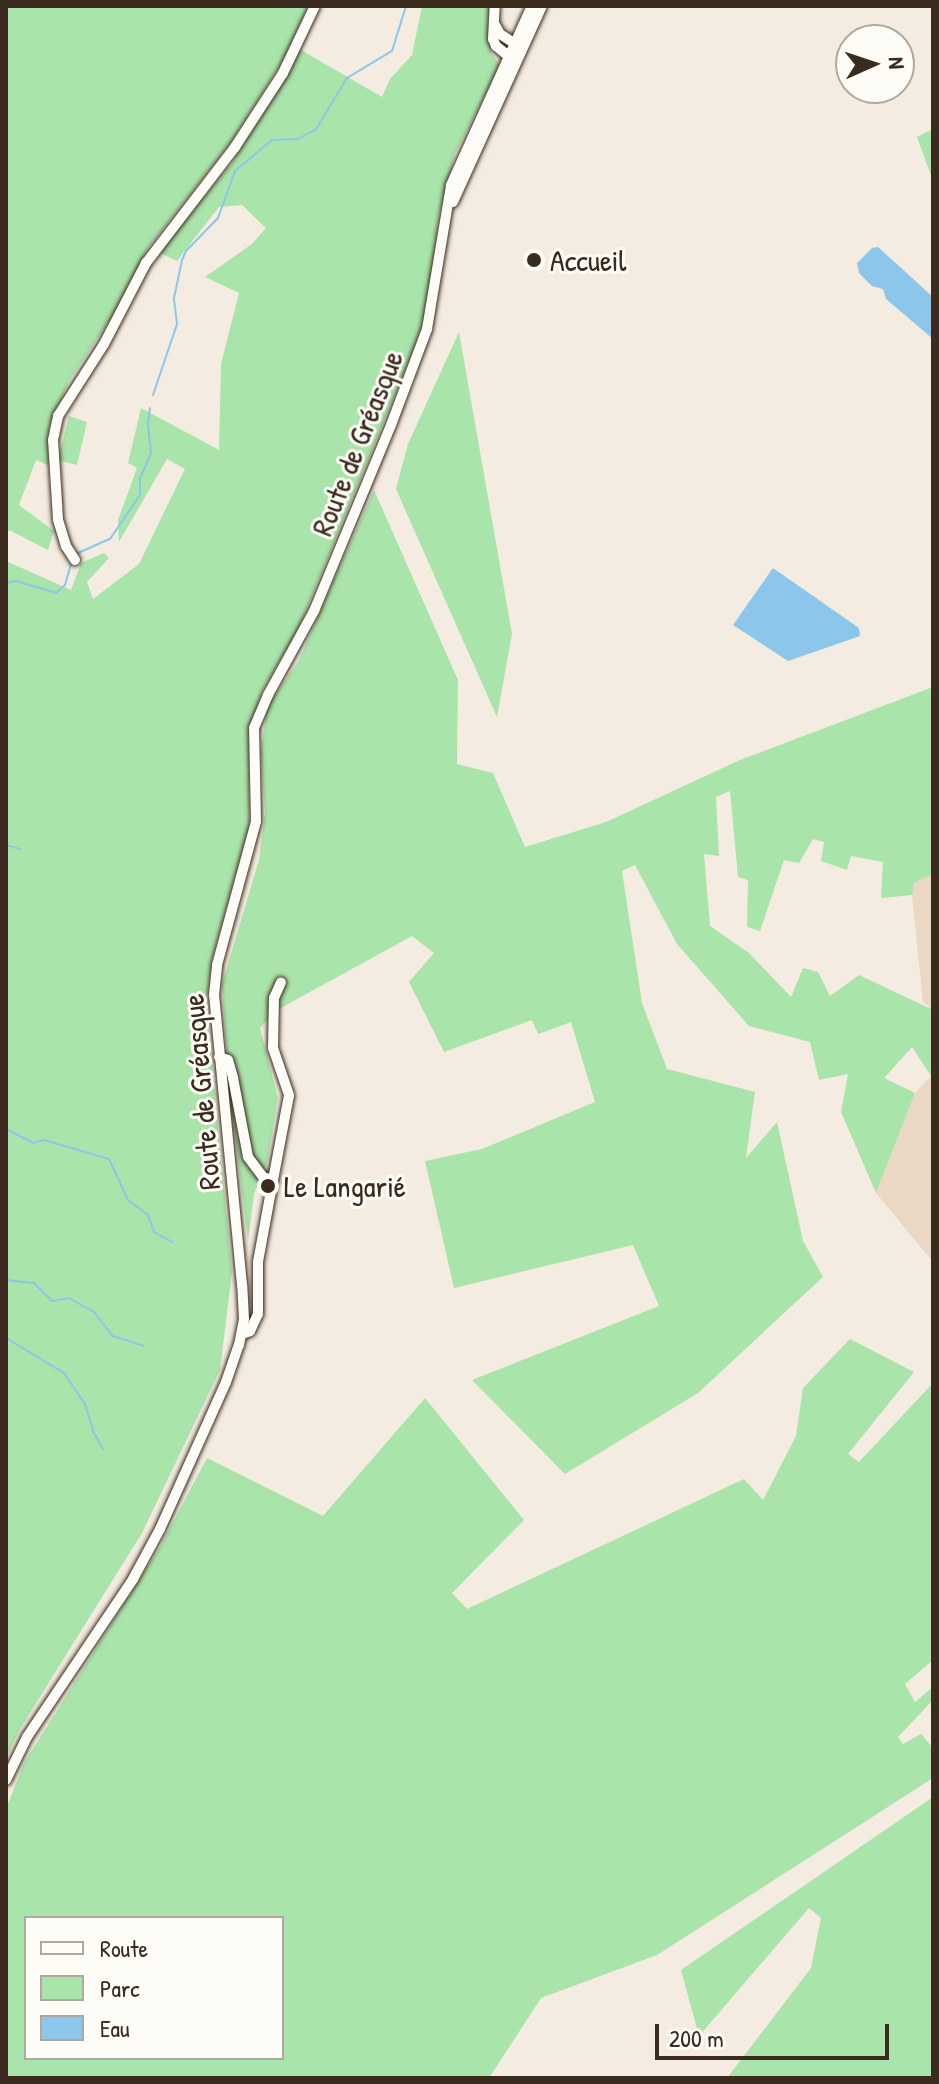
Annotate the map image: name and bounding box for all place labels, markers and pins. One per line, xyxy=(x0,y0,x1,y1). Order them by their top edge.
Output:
place label: Accueil xyxy=(550,242,627,278)
marker: Accueil xyxy=(525,251,543,269)
place label: Le Langarié xyxy=(284,1168,406,1204)
marker: Le Langarié xyxy=(259,1177,277,1195)

